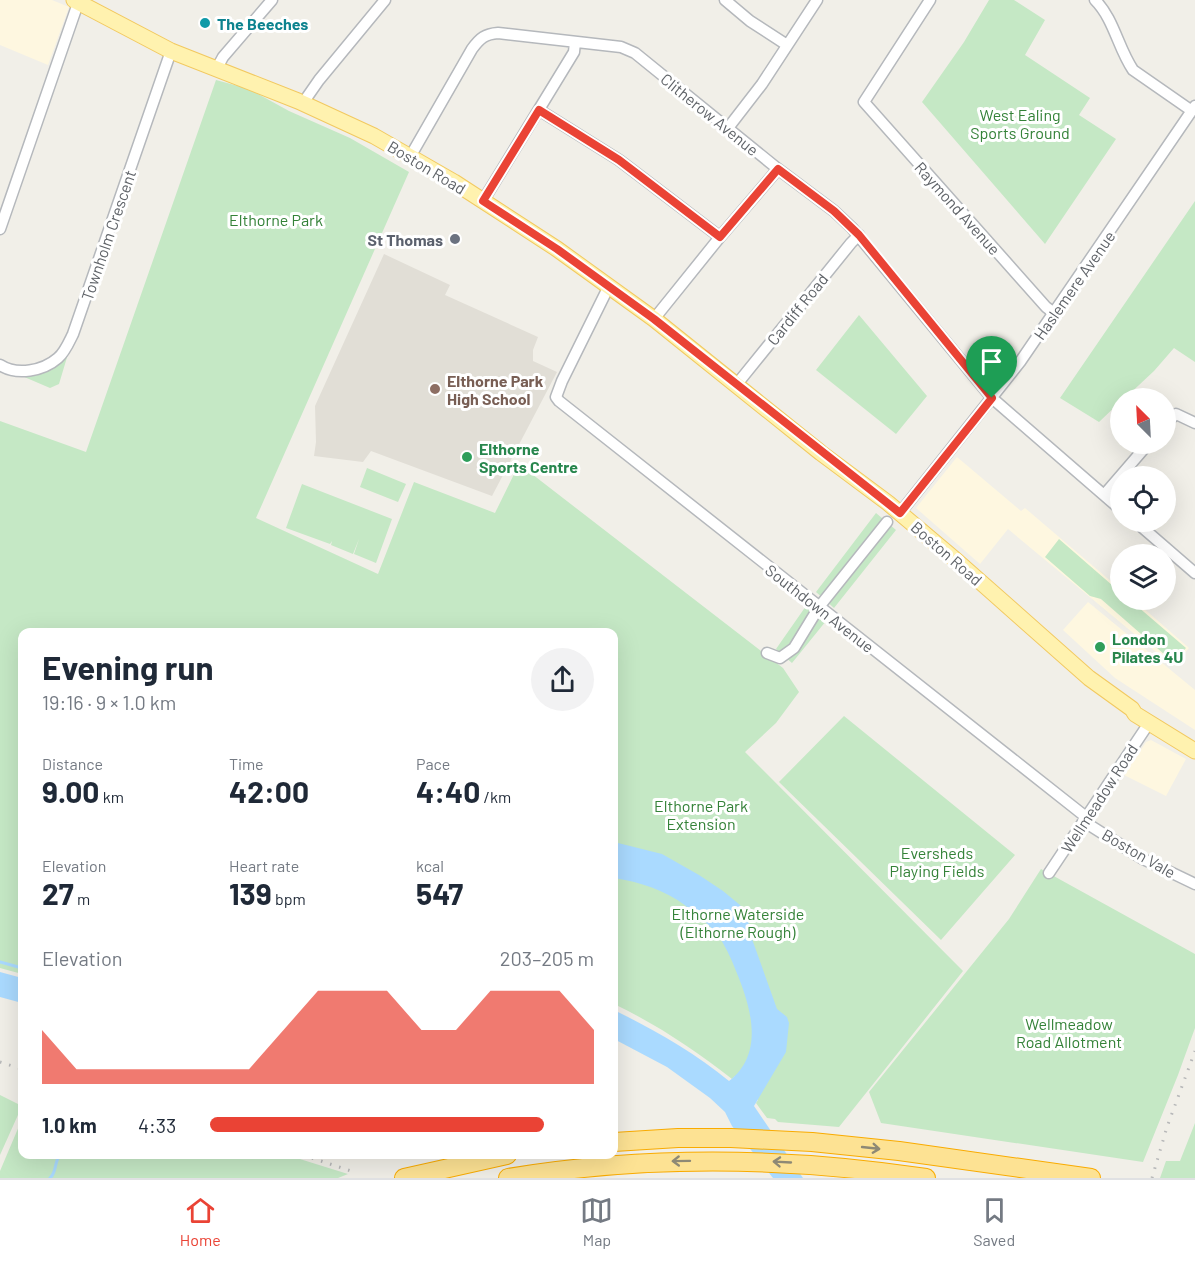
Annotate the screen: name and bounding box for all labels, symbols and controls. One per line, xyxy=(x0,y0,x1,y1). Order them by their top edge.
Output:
place label: The Beeches xyxy=(217,14,308,33)
marker: The Beeches xyxy=(198,16,212,30)
street label: Clitherow Avenue xyxy=(657,69,763,159)
park label: West Ealing Sports Ground xyxy=(970,105,1070,142)
street label: Boston Road xyxy=(384,136,470,198)
street label: Raymond Avenue xyxy=(911,158,1005,258)
street label: Townholm Crescent xyxy=(77,167,139,303)
park label: Elthorne Park xyxy=(229,210,323,229)
street label: Haslemere Avenue xyxy=(1029,227,1119,343)
place label: St Thomas xyxy=(367,230,443,249)
marker: St Thomas xyxy=(448,232,462,246)
street label: Cardiff Road xyxy=(762,269,832,349)
pin xyxy=(966,336,1017,398)
icon: arrive xyxy=(975,345,1008,378)
place label: Elthorne Park High School xyxy=(447,371,544,408)
marker: Elthorne Park High School xyxy=(428,382,442,396)
north arrow xyxy=(1110,388,1176,454)
map controls xyxy=(1110,388,1176,610)
place label: Elthorne Sports Centre xyxy=(479,439,578,476)
marker: Elthorne Sports Centre xyxy=(460,450,474,464)
button: locate xyxy=(1110,466,1176,532)
street label: Boston Road xyxy=(908,517,986,589)
button: layers xyxy=(1110,544,1176,610)
street label: Southdown Avenue xyxy=(762,560,878,656)
place label: London Pilates 4U xyxy=(1112,629,1183,666)
marker: London Pilates 4U xyxy=(1093,640,1107,654)
text: Evening run xyxy=(42,647,214,687)
button: share xyxy=(531,648,594,711)
text: 19:16 · 9 × 1.0 km xyxy=(42,690,176,714)
street label: Wellmeadow Road xyxy=(1057,740,1141,856)
text: Distance xyxy=(42,754,103,773)
text: Time xyxy=(229,754,264,773)
text: Pace xyxy=(416,754,450,773)
text: 9.00 xyxy=(42,773,99,809)
text: 42:00 xyxy=(229,773,309,809)
text: 4:40 xyxy=(416,773,480,809)
text: km xyxy=(99,787,124,806)
text: /km xyxy=(480,787,511,806)
park label: Elthorne Park Extension xyxy=(654,796,748,833)
street label: Boston Vale xyxy=(1099,824,1179,882)
park label: Eversheds Playing Fields xyxy=(890,843,984,880)
text: Elevation xyxy=(42,856,106,875)
text: Heart rate xyxy=(229,856,299,875)
text: kcal xyxy=(416,856,444,875)
text: 27 xyxy=(42,875,74,911)
text: 139 xyxy=(229,875,272,911)
text: 547 xyxy=(416,875,463,911)
text: m xyxy=(74,889,90,908)
text: bpm xyxy=(272,889,306,908)
park label: Elthorne Waterside (Elthorne Rough) xyxy=(672,904,804,941)
text: Elevation xyxy=(42,946,123,970)
text: 203–205 m xyxy=(500,946,594,970)
park label: Wellmeadow Road Allotment xyxy=(1016,1014,1122,1051)
text: 1.0 km xyxy=(42,1113,97,1137)
text: 4:33 xyxy=(138,1113,176,1137)
one-way arrow xyxy=(860,1143,880,1154)
one-way arrow xyxy=(671,1155,691,1167)
one-way arrow xyxy=(773,1157,792,1168)
tab: Home xyxy=(180,1194,221,1249)
tab: Map xyxy=(580,1194,613,1249)
tab: Saved xyxy=(973,1194,1015,1249)

